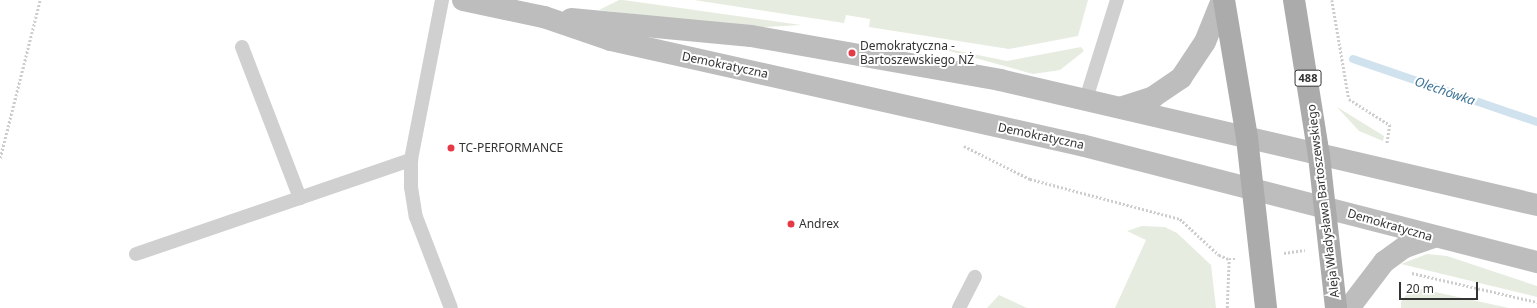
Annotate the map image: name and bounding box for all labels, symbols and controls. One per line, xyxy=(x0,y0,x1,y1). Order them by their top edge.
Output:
place label: Demokratyczna - Bartoszewskiego NŻ xyxy=(860,39,974,67)
marker: Demokratyczna - Bartoszewskiego NŻ xyxy=(847,48,857,58)
street label: Demokratyczna xyxy=(681,49,769,81)
road number: 488 xyxy=(1294,69,1322,87)
water label: Olechówka xyxy=(1413,73,1477,109)
street label: Aleja Władysława Bartoszewskiego xyxy=(1304,103,1342,299)
street label: Demokratyczna xyxy=(997,120,1085,152)
place label: TC-PERFORMANCE xyxy=(459,141,563,155)
marker: TC-PERFORMANCE xyxy=(446,143,456,153)
street label: Demokratyczna xyxy=(1346,206,1434,244)
place label: Andrex xyxy=(799,217,839,231)
marker: Andrex xyxy=(786,219,796,229)
scale bar xyxy=(1401,274,1480,300)
text: 20 m xyxy=(1406,280,1434,297)

